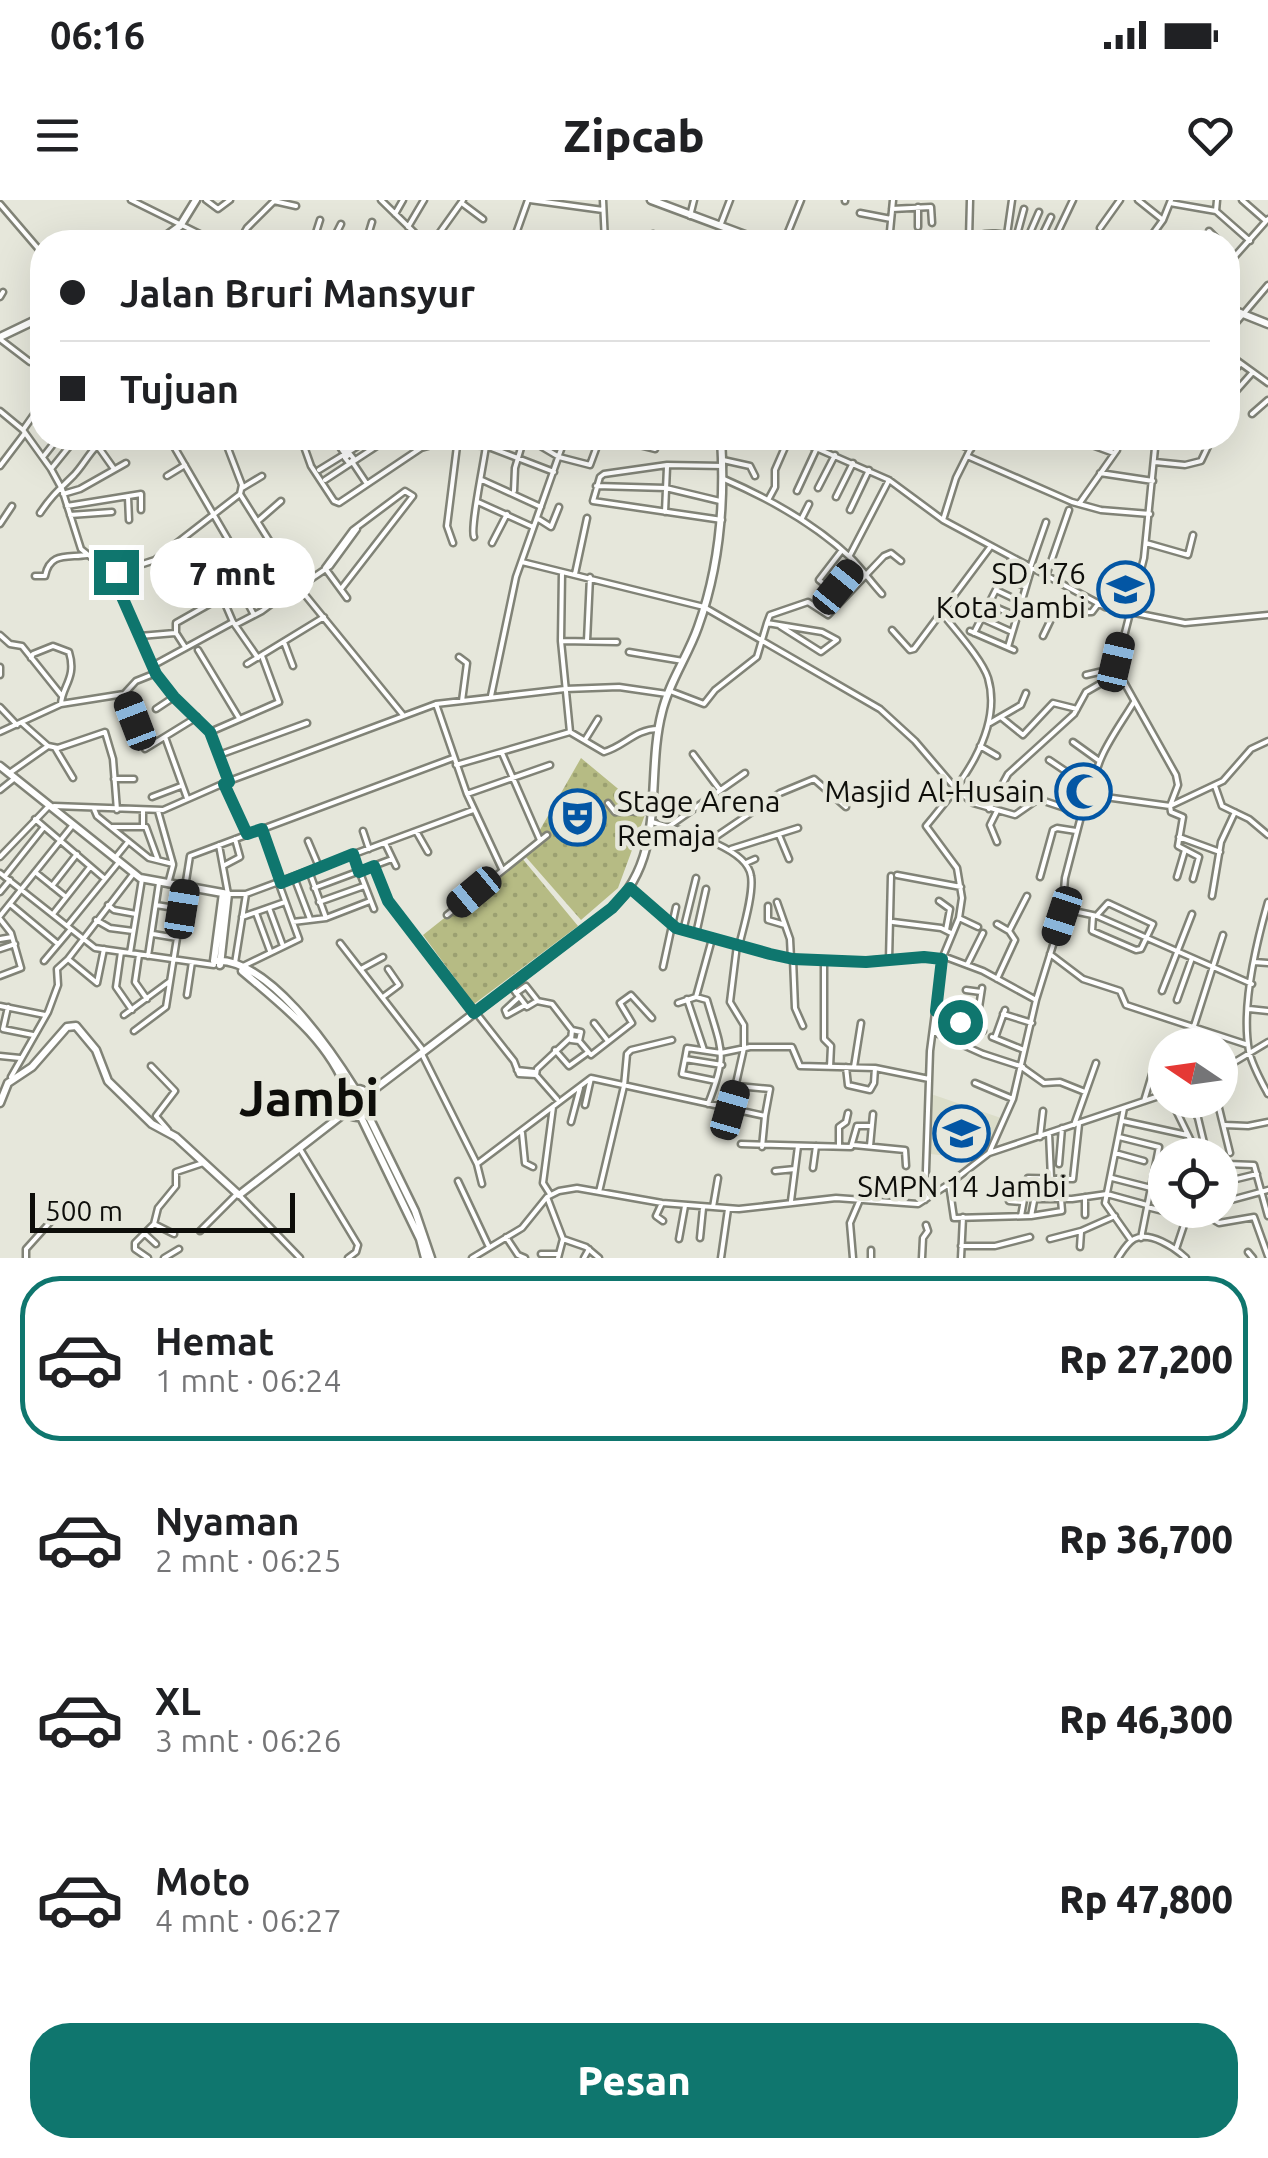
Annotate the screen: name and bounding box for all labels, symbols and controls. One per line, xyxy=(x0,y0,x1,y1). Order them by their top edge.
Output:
text: 06:16 xyxy=(50,14,145,56)
icon: menu xyxy=(30,108,85,163)
icon: heart xyxy=(1183,108,1238,163)
text: Zipcab xyxy=(563,110,705,161)
text: Jalan Bruri Mansyur xyxy=(120,272,475,314)
text: Tujuan xyxy=(120,368,239,410)
callout: 7 mnt xyxy=(151,537,316,607)
route end xyxy=(94,550,139,595)
car xyxy=(807,554,869,620)
text: 7 mnt xyxy=(189,555,276,591)
place label: SD 176 Kota Jambi xyxy=(936,556,1086,624)
school or university icon: SD 176 Kota Jambi xyxy=(1095,560,1155,620)
car xyxy=(1095,629,1137,695)
car xyxy=(110,688,160,754)
mosque icon: Masjid Al-Husain xyxy=(1054,761,1114,821)
place label: Masjid Al-Husain xyxy=(825,774,1045,808)
place label: Stage Arena Remaja xyxy=(617,784,781,852)
theatre icon: Stage Arena Remaja xyxy=(548,788,608,848)
car xyxy=(441,861,507,923)
car xyxy=(162,877,202,941)
car xyxy=(1038,883,1086,949)
route start xyxy=(938,1000,983,1045)
north arrow xyxy=(1148,1028,1238,1118)
map controls xyxy=(1148,1028,1238,1228)
district label: Jambi xyxy=(239,1069,379,1125)
car xyxy=(707,1077,753,1143)
school or university icon: SMPN 14 Jambi xyxy=(932,1104,992,1164)
button: locate xyxy=(1148,1138,1238,1228)
place label: SMPN 14 Jambi xyxy=(857,1169,1067,1203)
scale bar xyxy=(30,1188,295,1232)
text: 500 m xyxy=(45,1195,123,1226)
icon: car xyxy=(35,1314,125,1404)
text: Hemat xyxy=(155,1320,274,1362)
text: Rp 27,200 xyxy=(1059,1338,1233,1380)
text: 1 mnt · 06:24 xyxy=(155,1362,341,1398)
icon: car xyxy=(35,1494,125,1584)
text: Nyaman xyxy=(155,1500,300,1542)
text: Rp 36,700 xyxy=(1059,1518,1233,1560)
text: 2 mnt · 06:25 xyxy=(155,1542,341,1578)
icon: car xyxy=(35,1674,125,1764)
text: XL xyxy=(155,1680,201,1722)
text: Rp 46,300 xyxy=(1059,1698,1233,1740)
text: 3 mnt · 06:26 xyxy=(155,1722,341,1758)
icon: car xyxy=(35,1854,125,1944)
text: Moto xyxy=(155,1860,250,1902)
text: Rp 47,800 xyxy=(1059,1878,1233,1920)
text: 4 mnt · 06:27 xyxy=(155,1902,341,1938)
button: Pesan xyxy=(30,2023,1238,2138)

